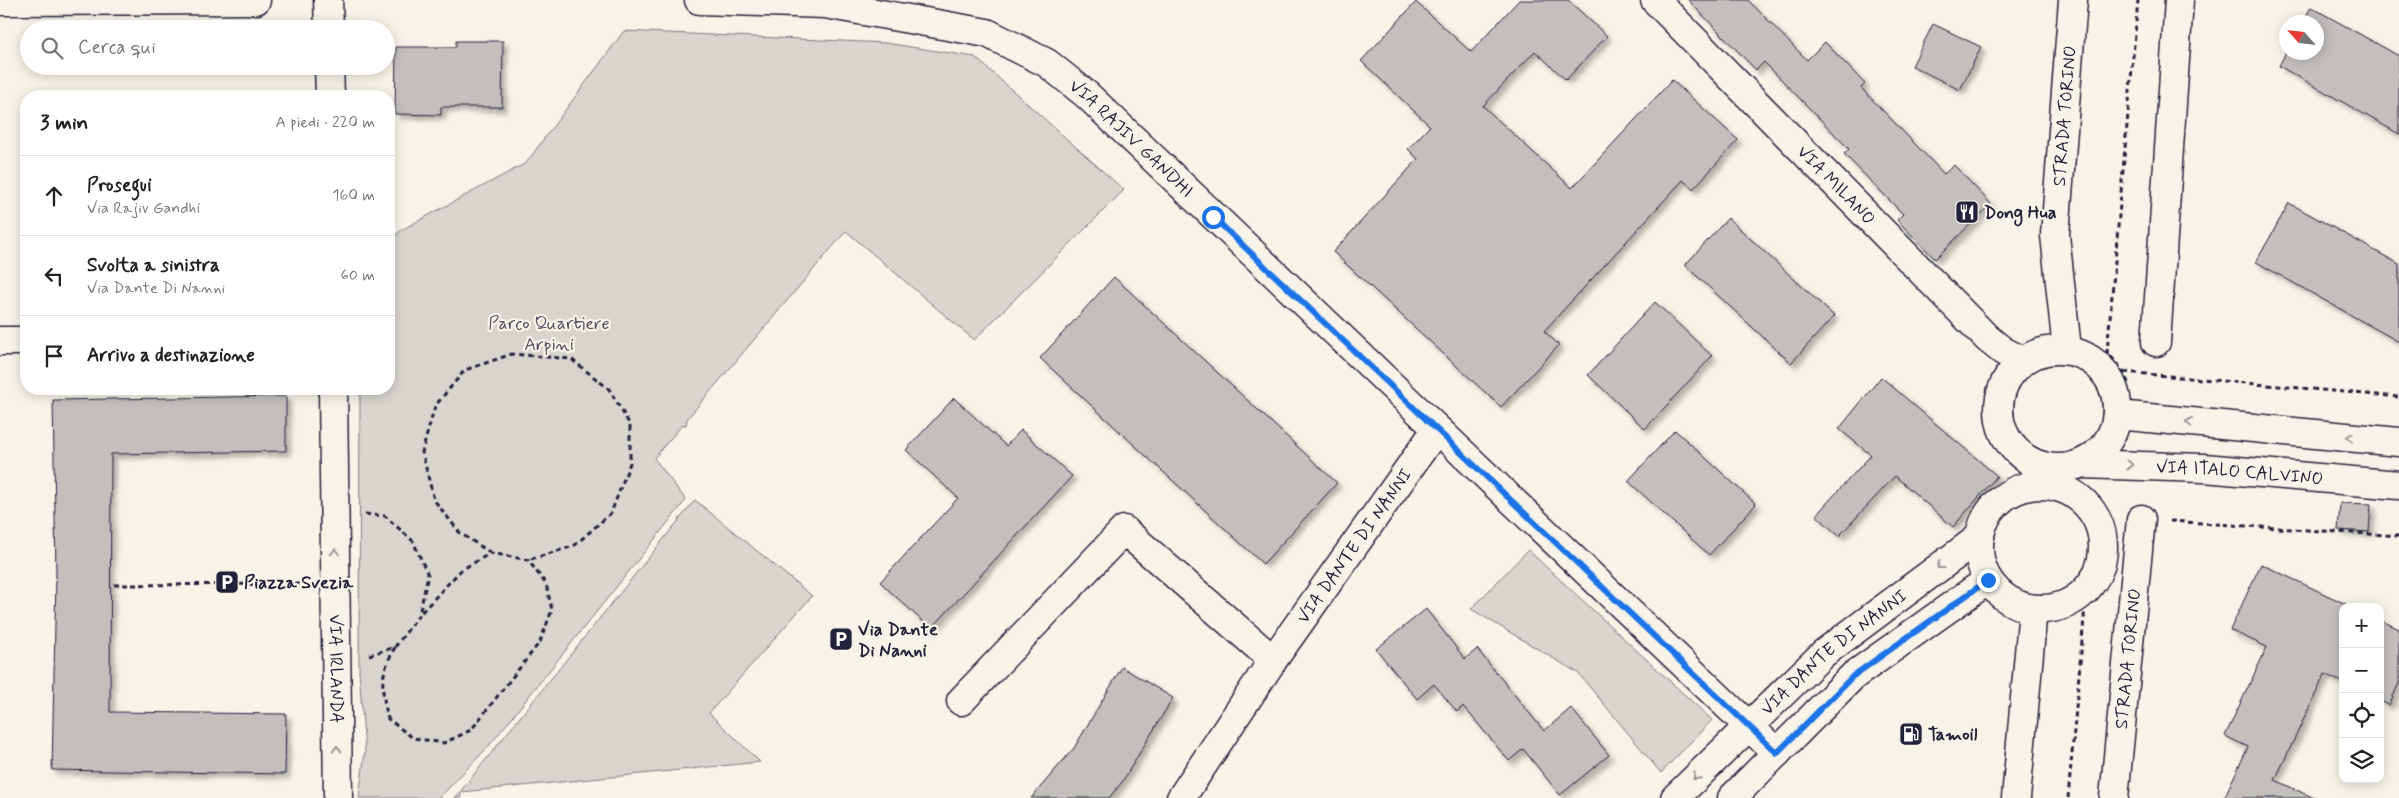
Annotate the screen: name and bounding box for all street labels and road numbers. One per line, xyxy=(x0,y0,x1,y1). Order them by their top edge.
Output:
street label: STRADA TORINO xyxy=(2048,45,2082,187)
street label: VIA RAJIV GANDHI xyxy=(1064,74,1198,203)
street label: VIA MILANO xyxy=(1791,140,1880,231)
street label: VIA ITALO CALVINO xyxy=(2156,455,2324,491)
street label: VIA DANTE DI NANNI xyxy=(1292,464,1418,629)
street label: VIA DANTE DI NANNI xyxy=(1756,584,1912,721)
street label: STRADA TORINO xyxy=(2110,587,2147,730)
street label: VIA IRLANDA xyxy=(323,614,348,724)

